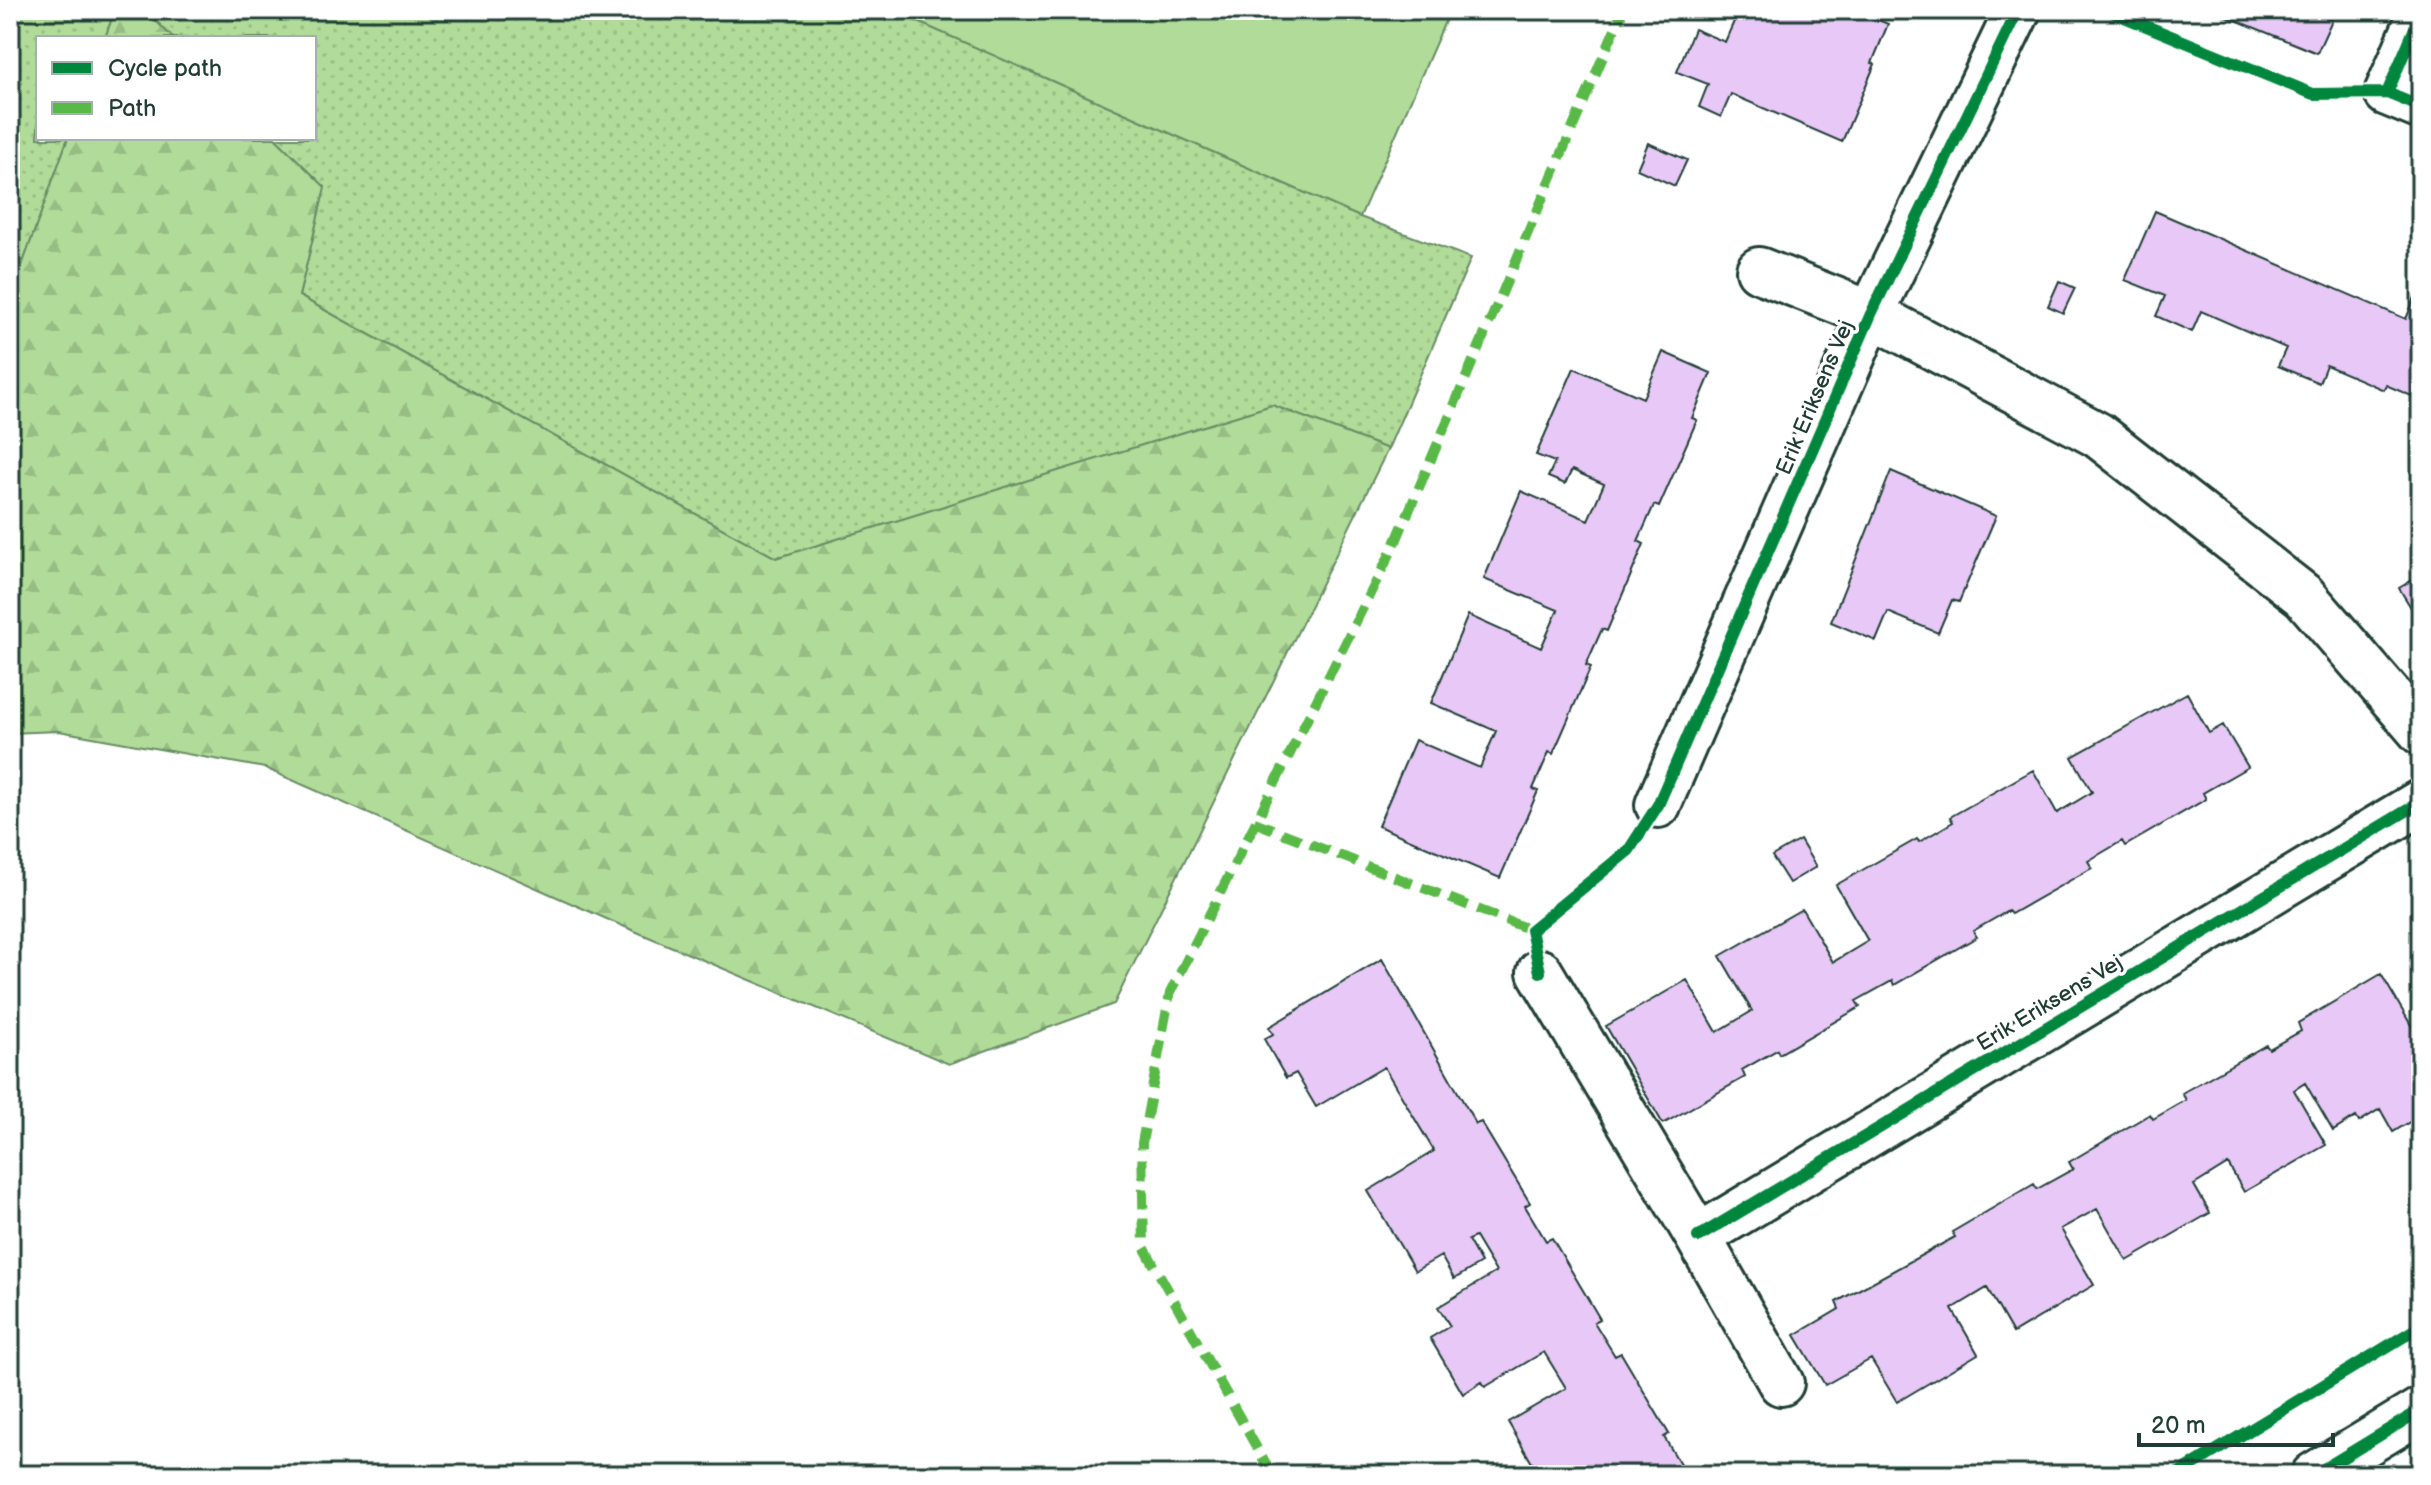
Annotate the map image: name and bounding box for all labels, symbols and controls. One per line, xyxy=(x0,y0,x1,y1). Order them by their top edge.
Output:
legend xyxy=(36,36,316,140)
text: Cycle path xyxy=(108,54,222,83)
text: Path xyxy=(108,94,156,123)
street label: Erik Eriksens Vej xyxy=(1771,316,1860,479)
street label: Erik Eriksens Vej xyxy=(1972,949,2128,1057)
scale bar xyxy=(2139,1397,2333,1447)
text: 20 m xyxy=(2151,1411,2206,1440)

